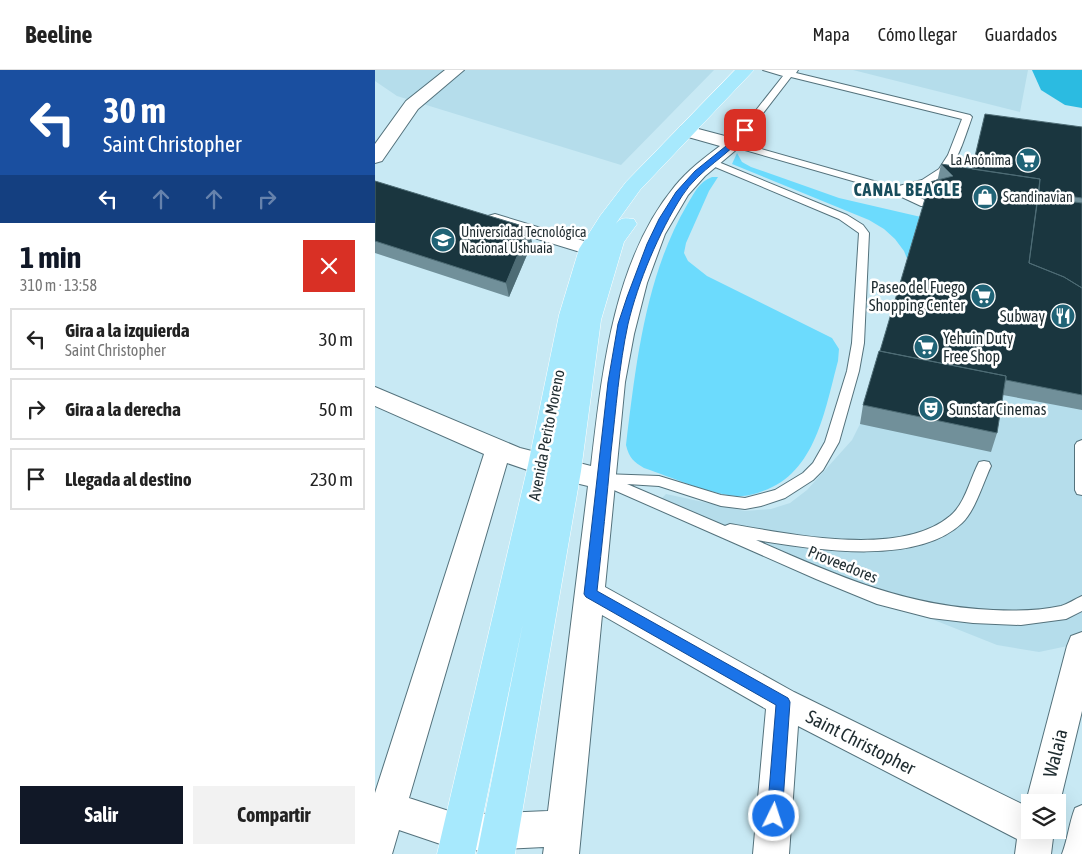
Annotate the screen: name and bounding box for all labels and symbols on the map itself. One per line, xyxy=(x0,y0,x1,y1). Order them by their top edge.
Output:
pin xyxy=(724,109,766,151)
supermarket icon: La Anónima xyxy=(1015,147,1041,173)
place label: La Anónima xyxy=(950,152,1011,168)
district label: CANAL BEAGLE xyxy=(854,179,961,200)
shop icon: Scandinavian xyxy=(972,184,998,210)
place label: Scandinavian xyxy=(1003,189,1073,205)
place label: Universidad Tecnológica Nacional Ushuaia xyxy=(461,224,586,256)
school or university icon: Universidad Tecnológica Nacional Ushuaia xyxy=(430,227,456,253)
place label: Paseo del Fuego Shopping Center xyxy=(869,278,965,315)
supermarket icon: Paseo del Fuego Shopping Center xyxy=(970,283,996,309)
restaurant icon: Subway xyxy=(1050,303,1076,329)
place label: Subway xyxy=(1000,307,1045,326)
place label: Yehuin Duty Free Shop xyxy=(943,329,1014,366)
supermarket icon: Yehuin Duty Free Shop xyxy=(913,334,939,360)
street label: Avenida Perito Moreno xyxy=(524,368,568,502)
theatre icon: Sunstar Cinemas xyxy=(918,396,944,422)
place label: Sunstar Cinemas xyxy=(949,400,1047,418)
street label: Proveedores xyxy=(806,542,881,586)
street label: Saint Christopher xyxy=(803,705,920,779)
street label: Walaia xyxy=(1038,727,1072,779)
position arrow xyxy=(747,789,799,841)

